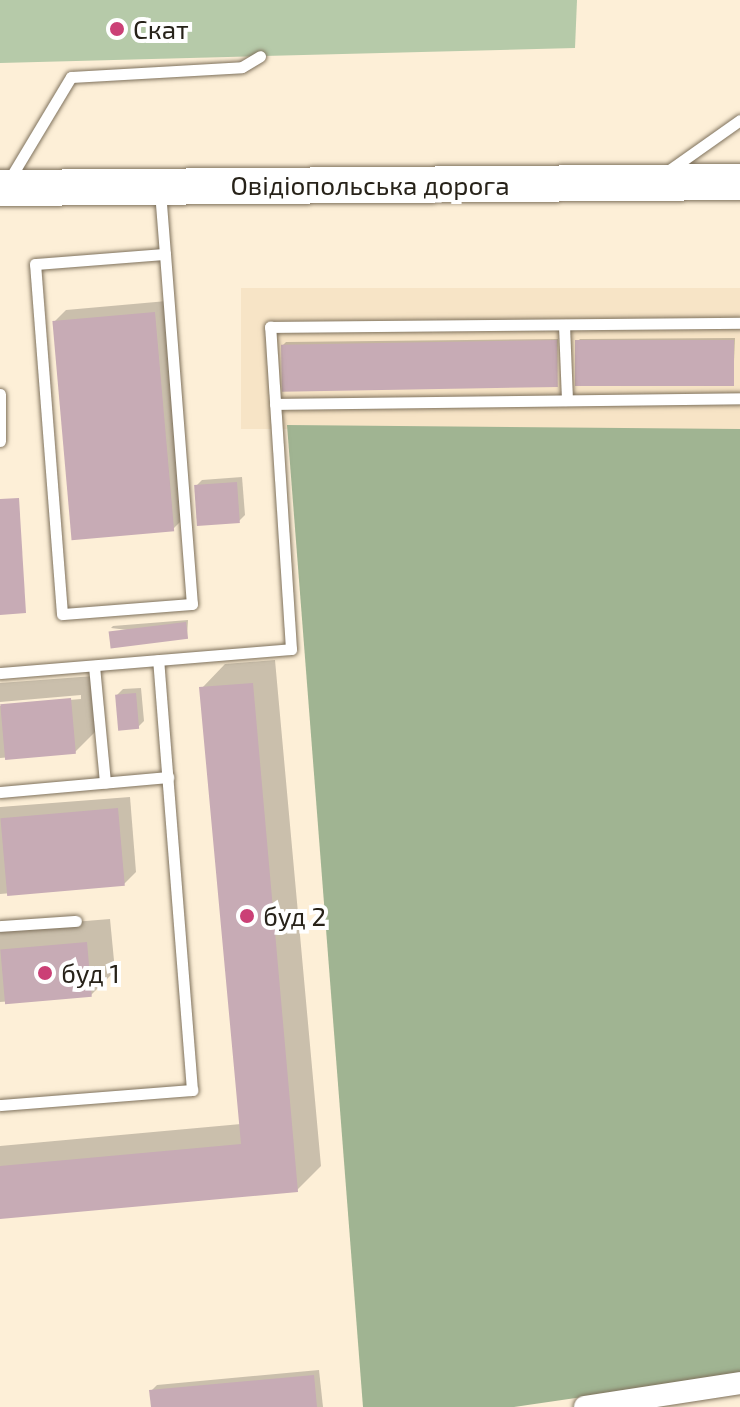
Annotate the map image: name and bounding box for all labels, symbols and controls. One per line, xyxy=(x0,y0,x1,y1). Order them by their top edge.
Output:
place label: Скат xyxy=(133,13,189,45)
marker: Скат xyxy=(108,20,126,38)
street label: Овідіопольська дорога xyxy=(230,169,510,201)
place label: буд 2 xyxy=(263,900,326,932)
marker: буд 2 xyxy=(238,907,256,925)
place label: буд 1 xyxy=(61,957,120,989)
marker: буд 1 xyxy=(36,964,54,982)

